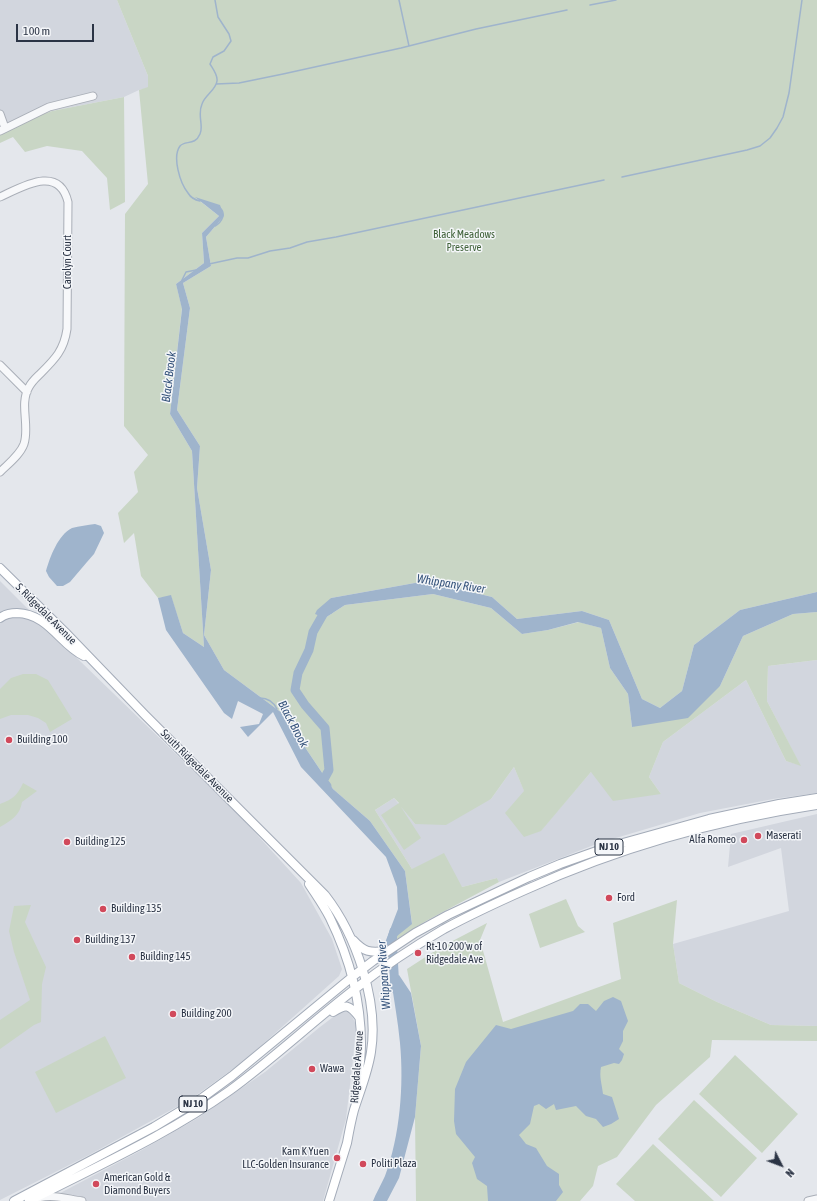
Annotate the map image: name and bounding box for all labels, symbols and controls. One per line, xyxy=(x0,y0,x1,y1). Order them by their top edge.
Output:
scale bar xyxy=(18,16,96,42)
text: 100 m xyxy=(23,24,50,38)
park label: Black Meadows Preserve xyxy=(433,228,495,254)
street label: Carolyn Court xyxy=(61,235,75,289)
water label: Black Brook xyxy=(159,351,179,403)
water label: Whippany River xyxy=(416,571,486,597)
street label: S. Ridgedale Avenue xyxy=(13,581,79,647)
water label: Black Brook xyxy=(275,698,311,750)
street label: South Ridgedale Avenue xyxy=(158,727,236,805)
place label: Building 100 xyxy=(17,733,68,747)
marker: Building 100 xyxy=(4,735,14,745)
place label: Maserati xyxy=(766,829,801,843)
marker: Maserati xyxy=(753,831,763,841)
place label: Alfa Romeo xyxy=(689,833,736,847)
place label: Building 125 xyxy=(75,835,126,849)
marker: Alfa Romeo xyxy=(739,835,749,845)
marker: Building 125 xyxy=(62,837,72,847)
road number: NJ 10 xyxy=(595,839,623,855)
place label: Ford xyxy=(617,891,635,905)
marker: Ford xyxy=(604,893,614,903)
place label: Building 135 xyxy=(111,902,162,916)
marker: Building 135 xyxy=(98,904,108,914)
place label: Building 137 xyxy=(85,933,136,947)
marker: Building 137 xyxy=(72,935,82,945)
water label: Whippany River xyxy=(374,940,394,1010)
place label: Rt-10 200'w of Ridgedale Ave xyxy=(426,940,483,966)
marker: Rt-10 200'w of Ridgedale Ave xyxy=(413,948,423,958)
place label: Building 145 xyxy=(140,950,191,964)
marker: Building 145 xyxy=(127,952,137,962)
place label: Building 200 xyxy=(181,1007,232,1021)
marker: Building 200 xyxy=(168,1009,178,1019)
street label: Ridgedale Avenue xyxy=(348,1030,366,1104)
place label: Wawa xyxy=(320,1062,344,1076)
marker: Wawa xyxy=(307,1064,317,1074)
road number: NJ 10 xyxy=(179,1096,207,1112)
place label: Kam K Yuen LLC-Golden Insurance xyxy=(242,1145,329,1171)
north arrow xyxy=(761,1145,801,1185)
marker: Kam K Yuen LLC-Golden Insurance xyxy=(332,1153,342,1163)
place label: Politi Plaza xyxy=(371,1157,417,1171)
marker: Politi Plaza xyxy=(358,1159,368,1169)
text: N xyxy=(783,1167,797,1179)
place label: American Gold & Diamond Buyers xyxy=(104,1171,170,1197)
marker: American Gold & Diamond Buyers xyxy=(91,1179,101,1189)

